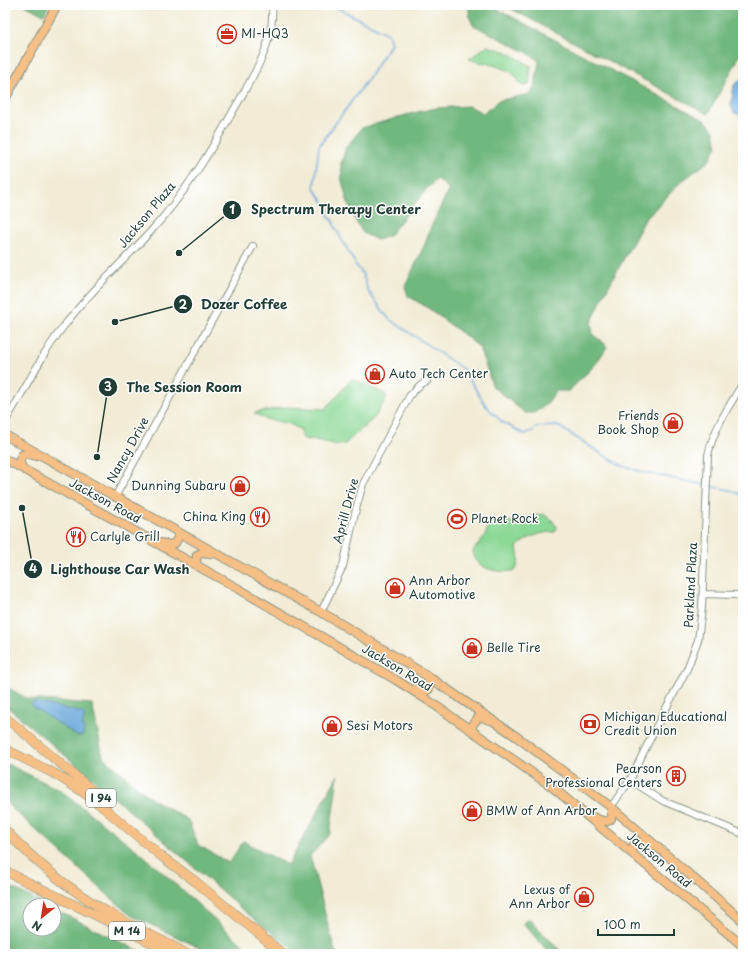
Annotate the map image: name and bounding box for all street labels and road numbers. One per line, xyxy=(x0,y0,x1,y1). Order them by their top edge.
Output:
street label: Jackson Plaza xyxy=(113,177,180,251)
street label: Nancy Drive xyxy=(102,413,153,486)
street label: Jackson Road xyxy=(66,473,145,527)
street label: Aprill Drive xyxy=(328,476,362,545)
street label: Parkland Plaza xyxy=(679,541,701,628)
street label: Jackson Road xyxy=(359,639,436,695)
road number: I 94 xyxy=(86,789,116,807)
street label: Jackson Road xyxy=(623,827,696,892)
road number: M 14 xyxy=(109,922,145,940)

